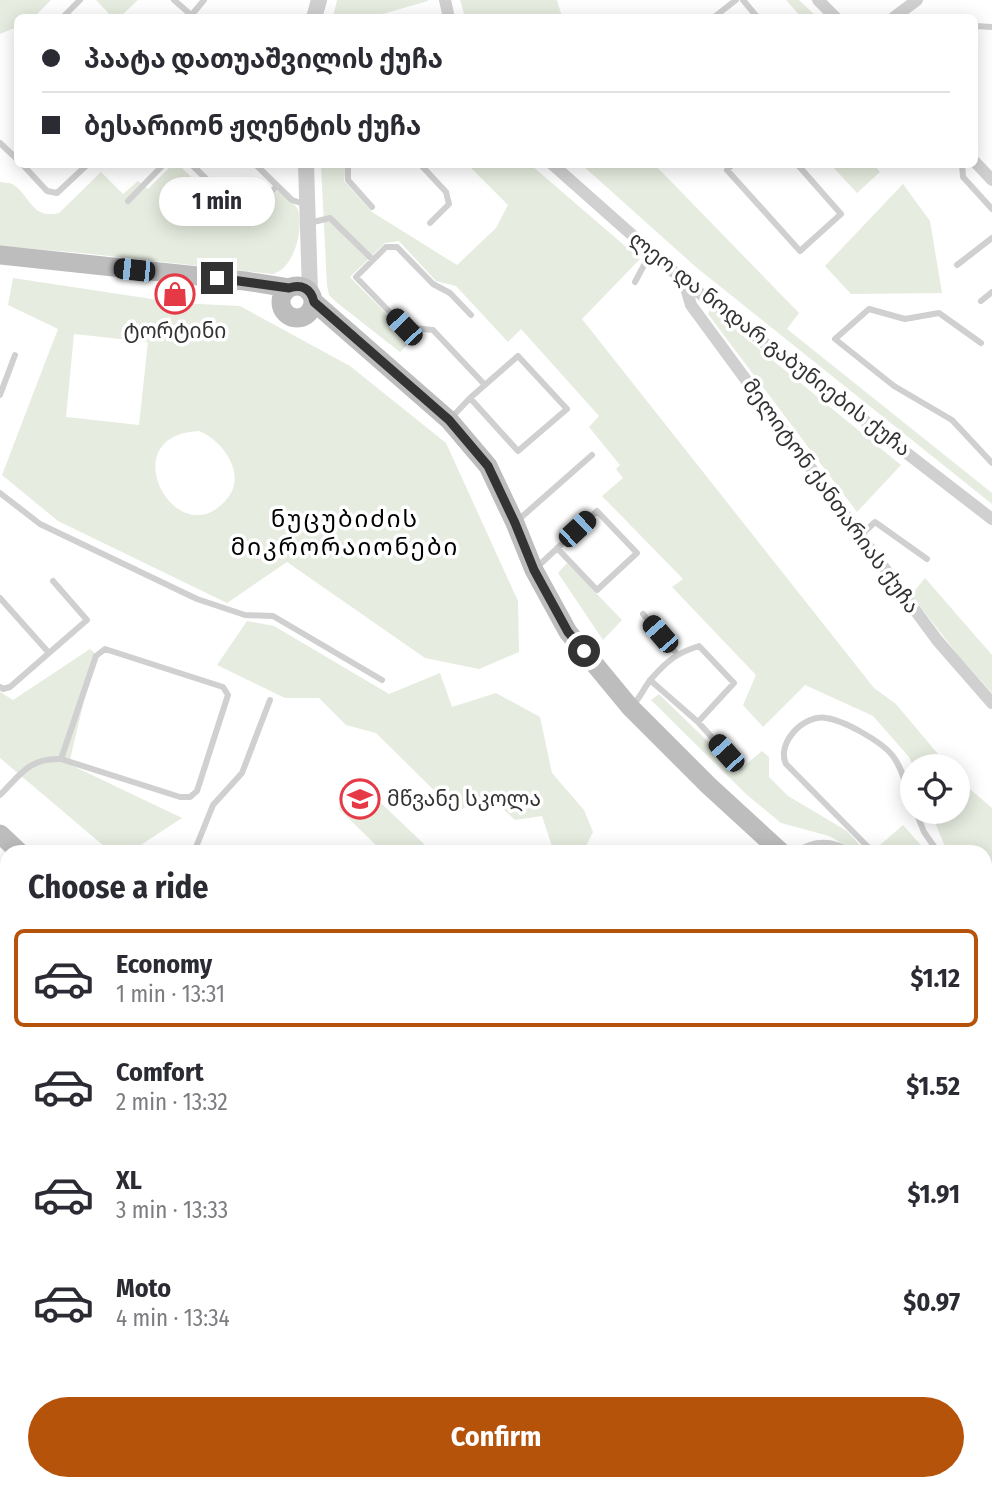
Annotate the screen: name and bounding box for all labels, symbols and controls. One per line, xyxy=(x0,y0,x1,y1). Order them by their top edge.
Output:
text: პაატა დათუაშვილის ქუჩა xyxy=(84,44,443,75)
text: ბესარიონ ჟღენტის ქუჩა xyxy=(84,111,421,142)
callout: 1 min xyxy=(159,176,275,226)
text: 1 min xyxy=(192,187,242,215)
street label: ლეო და ნოდარ გაბუნიების ქუჩა xyxy=(624,226,916,462)
car xyxy=(113,257,156,283)
route end xyxy=(201,262,233,294)
shop icon: ტორტინი xyxy=(154,273,196,315)
car xyxy=(382,305,427,349)
place label: ტორტინი xyxy=(124,318,226,344)
street label: მელიტონ ქანთარიას ქუჩა xyxy=(737,373,925,619)
district label: ნუცუბიძის მიკრორაიონები xyxy=(231,505,459,561)
car xyxy=(555,507,600,551)
car xyxy=(639,611,682,657)
route start xyxy=(568,635,600,667)
car xyxy=(705,730,748,776)
map controls xyxy=(900,754,970,824)
button: locate xyxy=(900,754,970,824)
school or university icon: მწვანე სკოლა xyxy=(339,778,381,820)
place label: მწვანე სკოლა xyxy=(387,786,541,812)
text: Choose a ride xyxy=(28,868,209,906)
icon: car xyxy=(32,947,95,1010)
text: Economy xyxy=(116,949,212,980)
text: $1.12 xyxy=(911,963,960,994)
text: 1 min · 13:31 xyxy=(116,980,225,1008)
icon: car xyxy=(32,1055,95,1118)
text: Comfort xyxy=(116,1057,204,1088)
text: $1.52 xyxy=(906,1071,960,1102)
text: 2 min · 13:32 xyxy=(116,1088,228,1116)
icon: car xyxy=(32,1163,95,1226)
text: XL xyxy=(116,1165,142,1196)
text: $1.91 xyxy=(908,1179,960,1210)
text: 3 min · 13:33 xyxy=(116,1196,228,1224)
icon: car xyxy=(32,1271,95,1334)
text: Moto xyxy=(116,1273,171,1304)
text: $0.97 xyxy=(903,1287,960,1318)
text: 4 min · 13:34 xyxy=(116,1304,230,1332)
button: Confirm xyxy=(28,1397,964,1477)

